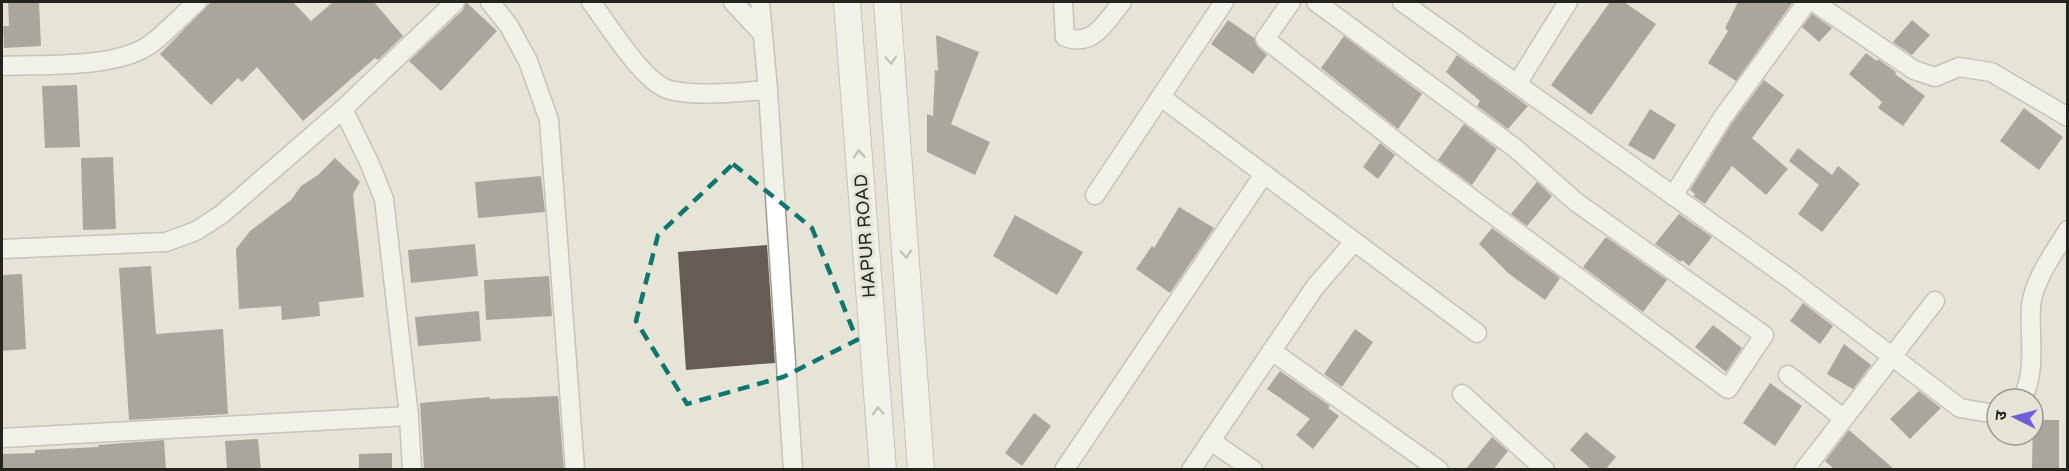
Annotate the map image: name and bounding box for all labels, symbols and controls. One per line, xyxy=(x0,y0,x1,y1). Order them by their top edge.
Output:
one-way arrow xyxy=(885,55,898,64)
one-way arrow xyxy=(852,149,865,158)
street label: HAPUR ROAD xyxy=(850,173,880,299)
one-way arrow xyxy=(900,250,913,259)
north arrow xyxy=(1985,387,2045,447)
one-way arrow xyxy=(872,407,885,416)
text: उ xyxy=(1991,409,2012,421)

